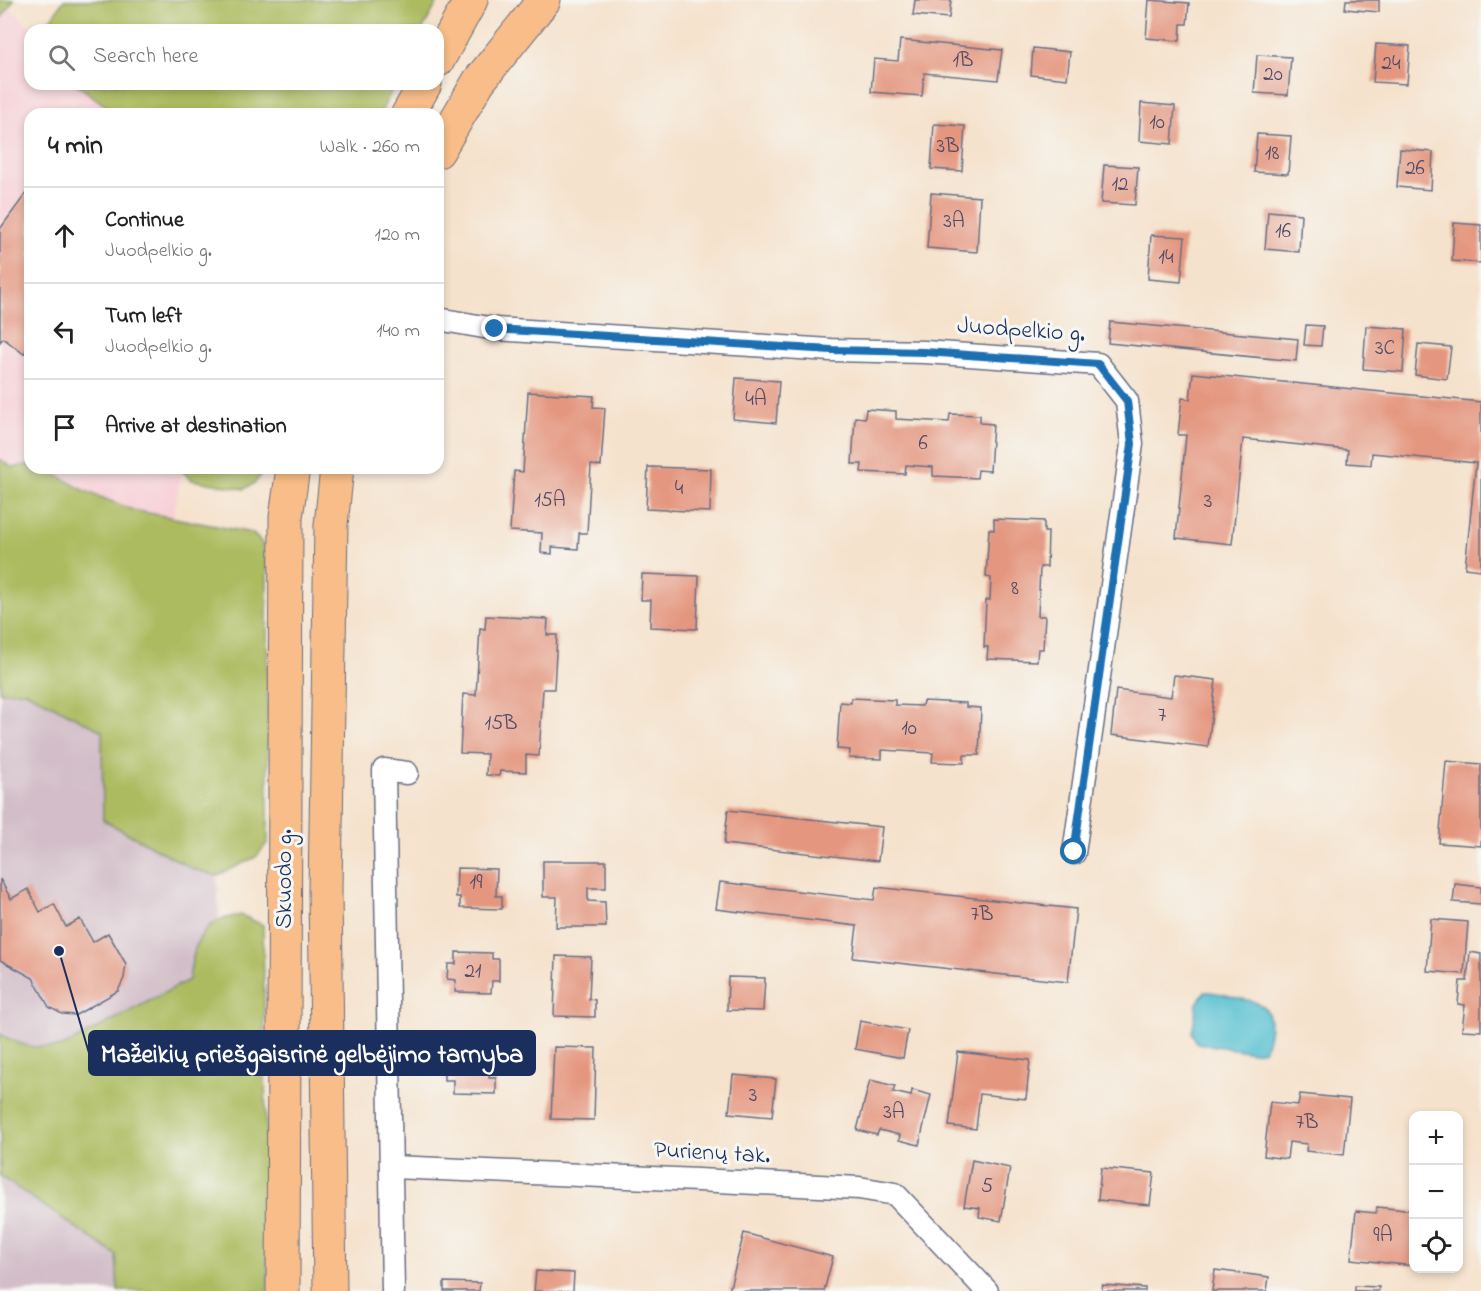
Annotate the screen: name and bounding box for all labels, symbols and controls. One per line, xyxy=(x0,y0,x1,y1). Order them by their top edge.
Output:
search box xyxy=(24,24,444,90)
icon: search xyxy=(45,41,78,74)
text: Search here xyxy=(93,41,198,73)
house number: 1B xyxy=(953,46,973,76)
house number: 24 xyxy=(1381,49,1401,79)
house number: 20 xyxy=(1263,60,1283,90)
house number: 10 xyxy=(1149,108,1165,138)
text: 4 min xyxy=(48,128,103,166)
house number: 3B xyxy=(937,132,959,162)
text: Walk · 260 m xyxy=(319,133,420,162)
house number: 18 xyxy=(1265,139,1279,169)
house number: 26 xyxy=(1405,154,1425,184)
house number: 12 xyxy=(1111,170,1129,200)
text: Continue xyxy=(105,205,184,237)
house number: 3A xyxy=(943,207,965,237)
house number: 16 xyxy=(1275,217,1291,247)
icon: ahead xyxy=(48,219,81,252)
text: 120 m xyxy=(375,221,420,250)
text: Juodpelkio g. xyxy=(105,237,212,266)
house number: 14 xyxy=(1158,243,1174,273)
text: Turn left xyxy=(105,301,182,333)
street label: Juodpelkio g. xyxy=(956,309,1086,353)
icon: left xyxy=(48,315,81,348)
route end xyxy=(481,315,507,341)
text: 140 m xyxy=(376,317,420,346)
text: Juodpelkio g. xyxy=(105,333,212,362)
house number: 3C xyxy=(1375,334,1395,364)
house number: 4A xyxy=(745,385,767,415)
icon: arrive xyxy=(48,411,81,444)
text: Arrive at destination xyxy=(105,411,287,443)
house number: 6 xyxy=(918,429,928,459)
house number: 4 xyxy=(675,474,684,504)
house number: 15A xyxy=(534,486,566,516)
house number: 3 xyxy=(1204,487,1212,517)
house number: 8 xyxy=(1011,574,1019,604)
house number: 7 xyxy=(1158,701,1167,731)
house number: 15B xyxy=(485,709,517,739)
house number: 10 xyxy=(901,714,917,744)
street label: Skuodo g. xyxy=(268,829,303,929)
route start xyxy=(1060,838,1086,864)
house number: 19 xyxy=(470,868,483,898)
house number: 7B xyxy=(971,900,993,930)
house number: 21 xyxy=(464,957,482,987)
callout: Mažeikių priešgaisrinė gelbėjimo tarnyba xyxy=(89,1031,535,1075)
text: Mažeikių priešgaisrinė gelbėjimo tarnyba xyxy=(101,1037,523,1076)
house number: 3 xyxy=(749,1081,757,1111)
house number: 3A xyxy=(883,1098,905,1128)
house number: 7B xyxy=(1296,1108,1318,1138)
map controls xyxy=(1409,1111,1463,1273)
button: + xyxy=(1409,1111,1463,1165)
street label: Purienų tak. xyxy=(653,1133,771,1175)
button: − xyxy=(1409,1165,1463,1219)
house number: 5 xyxy=(981,1172,993,1202)
button: locate xyxy=(1409,1219,1463,1273)
house number: 9A xyxy=(1373,1221,1393,1251)

